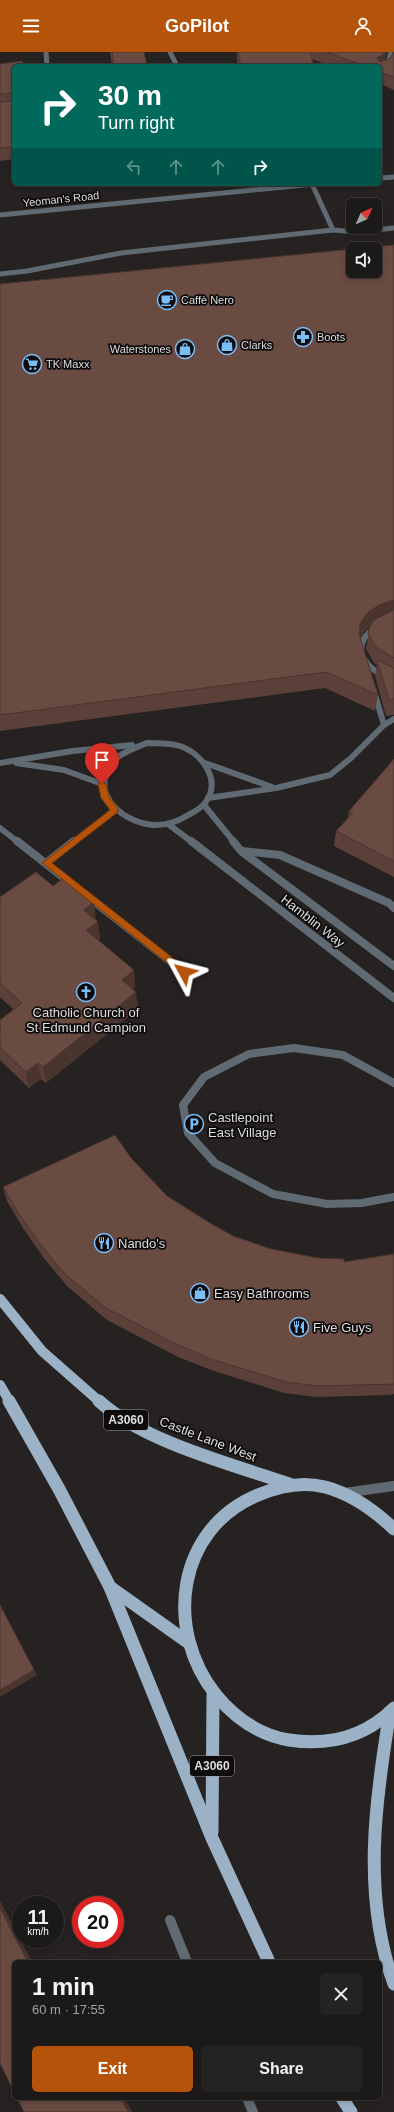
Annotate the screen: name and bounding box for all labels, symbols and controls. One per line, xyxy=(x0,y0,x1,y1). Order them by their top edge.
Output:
icon: menu xyxy=(20,15,42,37)
icon: person xyxy=(352,15,374,37)
text: GoPilot xyxy=(165,16,229,36)
icon: right xyxy=(32,80,84,132)
text: 30 m xyxy=(98,80,162,111)
text: Turn right xyxy=(98,113,174,133)
icon: left xyxy=(123,156,145,178)
icon: ahead xyxy=(165,156,187,178)
icon: ahead xyxy=(207,156,229,178)
icon: right xyxy=(249,156,271,178)
street label: Yeoman's Road xyxy=(22,189,100,209)
north arrow xyxy=(346,198,382,234)
map controls xyxy=(346,198,382,278)
button: sound xyxy=(346,242,382,278)
cafe icon: Caffè Nero xyxy=(156,289,178,311)
place label: Caffè Nero xyxy=(181,294,234,306)
pharmacy icon: Boots xyxy=(292,326,314,348)
place label: Boots xyxy=(317,331,346,343)
shop icon: Clarks xyxy=(216,334,238,356)
shop icon: Waterstones xyxy=(174,338,196,360)
place label: Clarks xyxy=(241,339,273,351)
place label: Waterstones xyxy=(110,343,171,355)
supermarket icon: TK Maxx xyxy=(21,353,43,375)
place label: TK Maxx xyxy=(46,358,90,370)
pin xyxy=(85,743,119,784)
icon: arrive xyxy=(91,749,113,771)
street label: Hamblin Way xyxy=(278,891,348,951)
position arrow xyxy=(163,951,205,993)
church icon: Catholic Church of St Edmund Campion xyxy=(75,981,97,1003)
place label: Catholic Church of St Edmund Campion xyxy=(26,1005,146,1035)
place label: Castlepoint East Village xyxy=(208,1110,276,1140)
parking icon: Castlepoint East Village xyxy=(183,1113,205,1135)
restaurant icon: Nando's xyxy=(93,1232,115,1254)
place label: Nando's xyxy=(118,1236,166,1251)
shop icon: Easy Bathrooms xyxy=(189,1282,211,1304)
place label: Easy Bathrooms xyxy=(214,1286,310,1301)
restaurant icon: Five Guys xyxy=(288,1316,310,1338)
place label: Five Guys xyxy=(313,1320,372,1335)
road number: A3060 xyxy=(104,1410,148,1430)
street label: Castle Lane West xyxy=(158,1414,259,1464)
road number: A3060 xyxy=(190,1756,234,1776)
speed limit sign: 20 xyxy=(72,1896,124,1948)
text: 11 xyxy=(27,1906,49,1928)
text: km/h xyxy=(27,1926,49,1937)
text: 1 min xyxy=(32,1973,95,2000)
button: close xyxy=(320,1973,362,2015)
text: 60 m · 17:55 xyxy=(32,2002,105,2017)
button: Exit xyxy=(32,2046,193,2092)
button: Share xyxy=(201,2046,362,2092)

